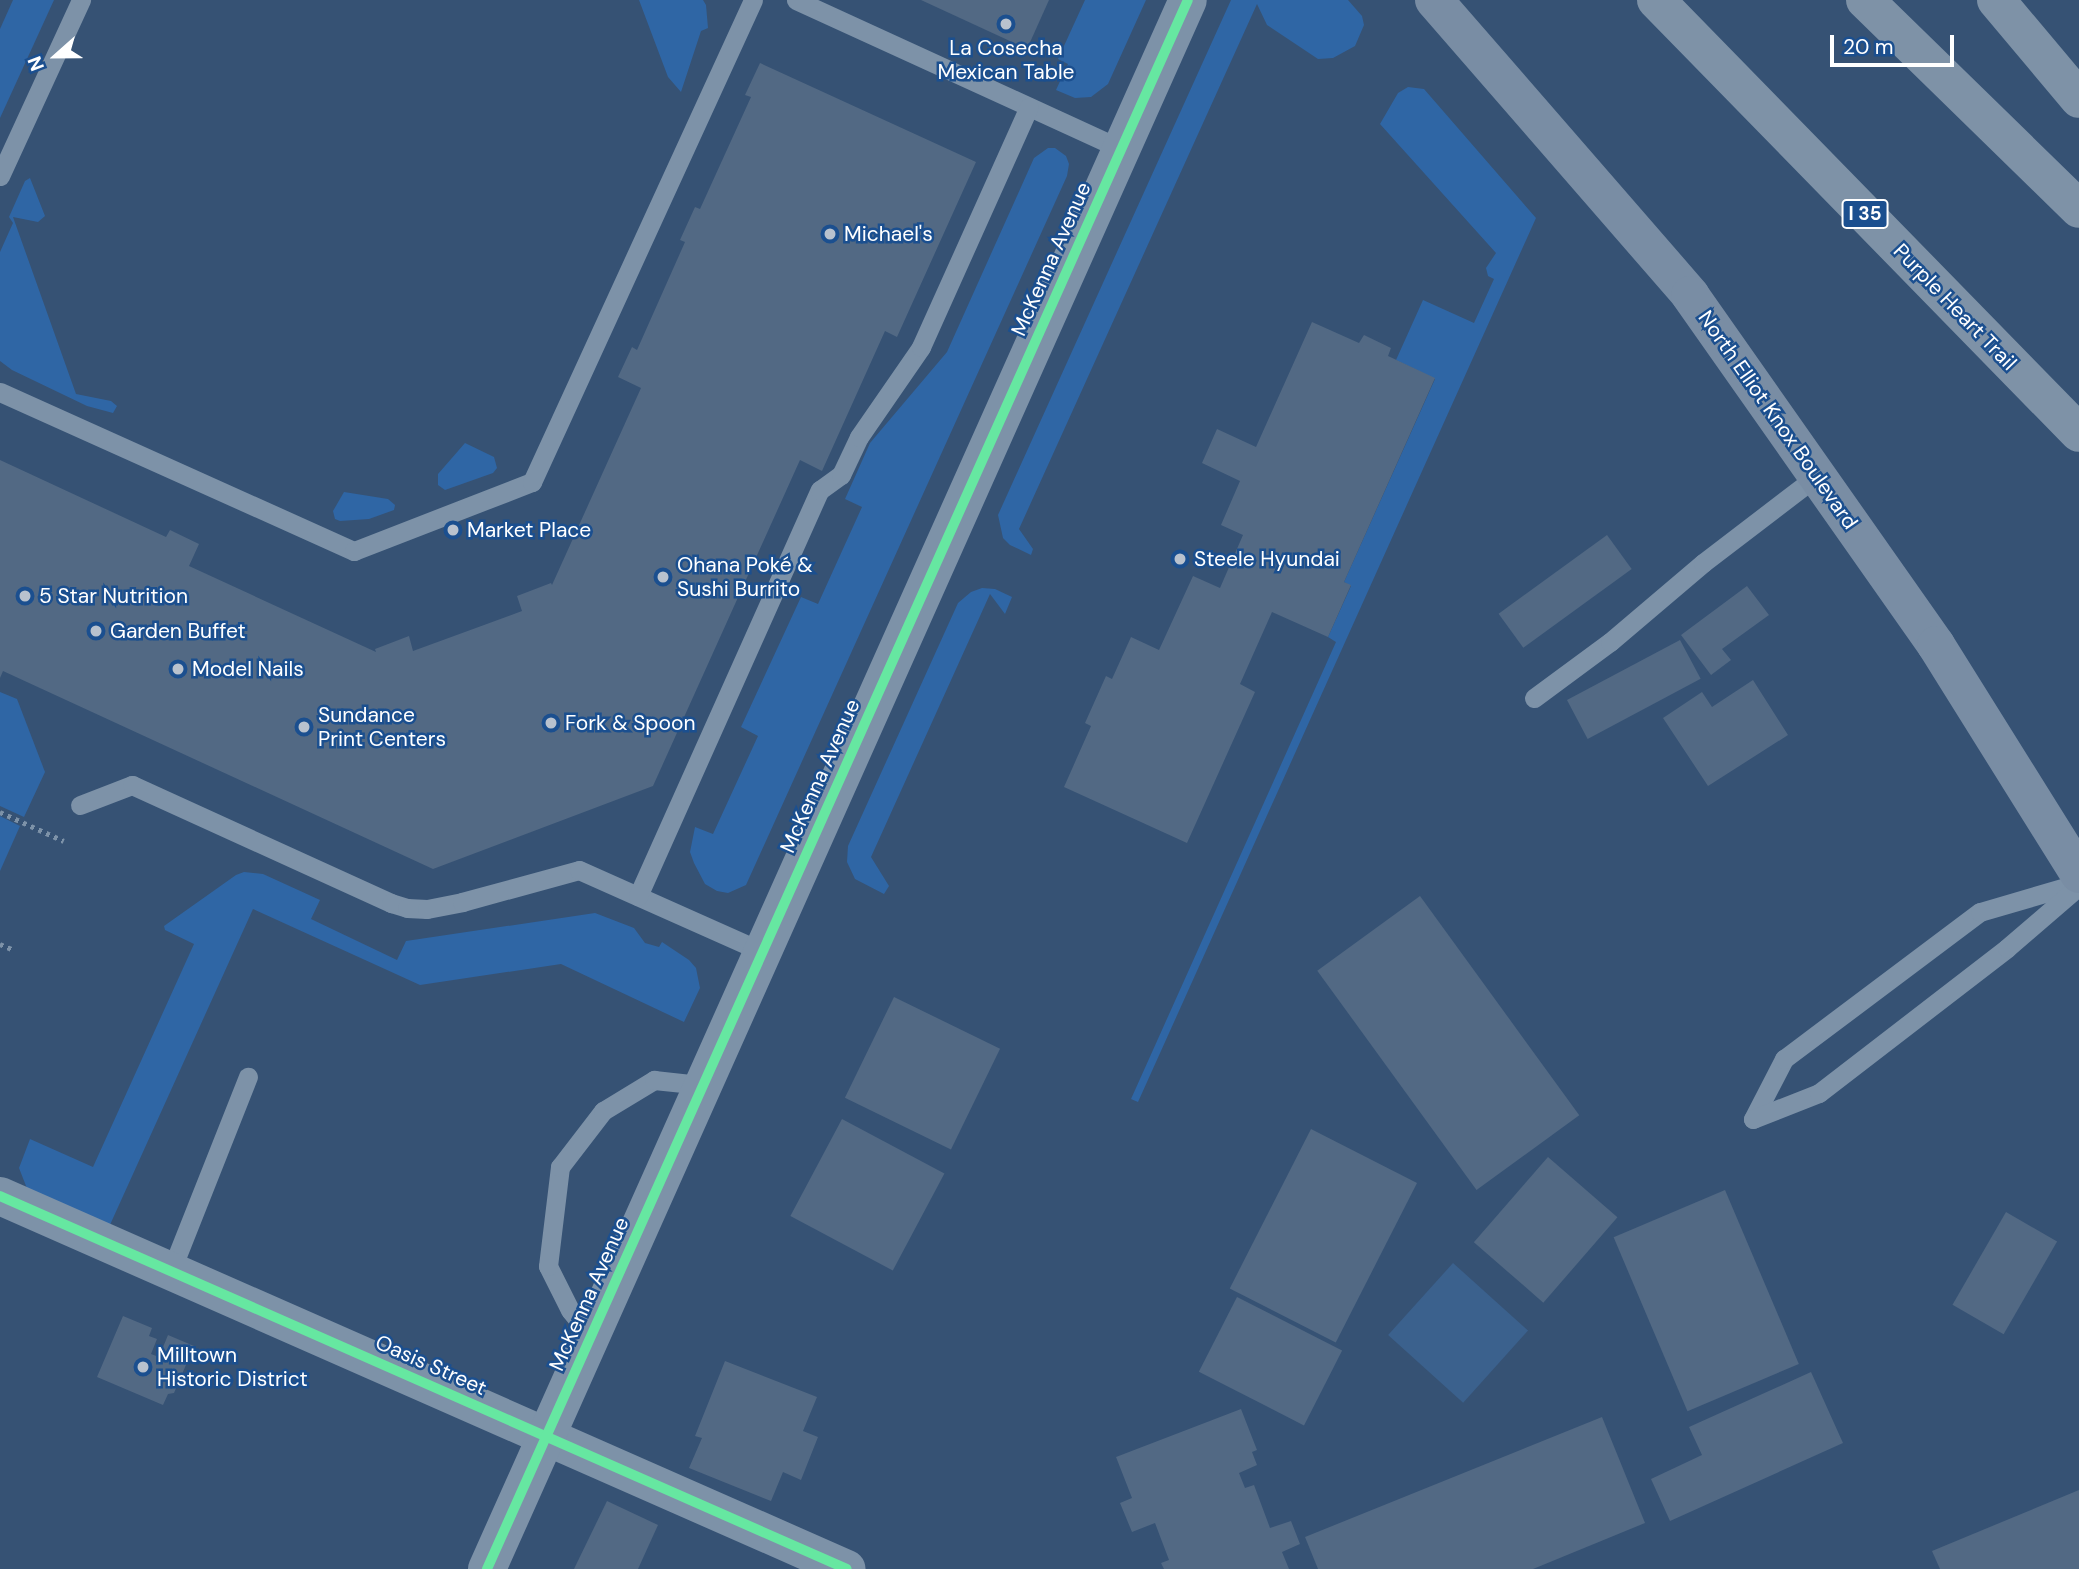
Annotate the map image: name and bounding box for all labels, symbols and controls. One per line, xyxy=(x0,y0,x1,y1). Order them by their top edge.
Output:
marker: La Cosecha Mexican Table xyxy=(998,16,1014,32)
north arrow xyxy=(21,21,91,91)
scale bar xyxy=(1834,21,1958,65)
text: 20 m xyxy=(1843,33,1894,61)
place label: La Cosecha Mexican Table xyxy=(937,35,1075,85)
text: N xyxy=(22,53,50,75)
street label: McKenna Avenue xyxy=(1006,178,1096,340)
road number: I 35 xyxy=(1840,198,1890,230)
place label: Michael's xyxy=(844,221,933,247)
marker: Michael's xyxy=(822,226,838,242)
street label: Purple Heart Trail xyxy=(1888,239,2022,375)
street label: North Elliot Knox Boulevard xyxy=(1693,306,1863,534)
place label: Market Place xyxy=(467,517,591,543)
marker: Market Place xyxy=(445,522,461,538)
place label: Steele Hyundai xyxy=(1194,546,1340,572)
marker: Steele Hyundai xyxy=(1172,551,1188,567)
place label: Ohana Poké & Sushi Burrito xyxy=(677,552,813,602)
marker: Ohana Poké & Sushi Burrito xyxy=(655,569,671,585)
place label: 5 Star Nutrition xyxy=(39,583,188,609)
marker: 5 Star Nutrition xyxy=(17,588,33,604)
place label: Garden Buffet xyxy=(110,618,246,644)
marker: Garden Buffet xyxy=(88,623,104,639)
place label: Model Nails xyxy=(192,656,304,682)
marker: Model Nails xyxy=(170,661,186,677)
street label: McKenna Avenue xyxy=(775,695,865,857)
place label: Sundance Print Centers xyxy=(318,702,446,752)
place label: Fork & Spoon xyxy=(565,710,695,736)
marker: Fork & Spoon xyxy=(543,715,559,731)
marker: Sundance Print Centers xyxy=(296,719,312,735)
street label: McKenna Avenue xyxy=(544,1213,634,1375)
street label: Oasis Street xyxy=(372,1329,490,1401)
place label: Milltown Historic District xyxy=(157,1342,308,1392)
marker: Milltown Historic District xyxy=(135,1359,151,1375)

